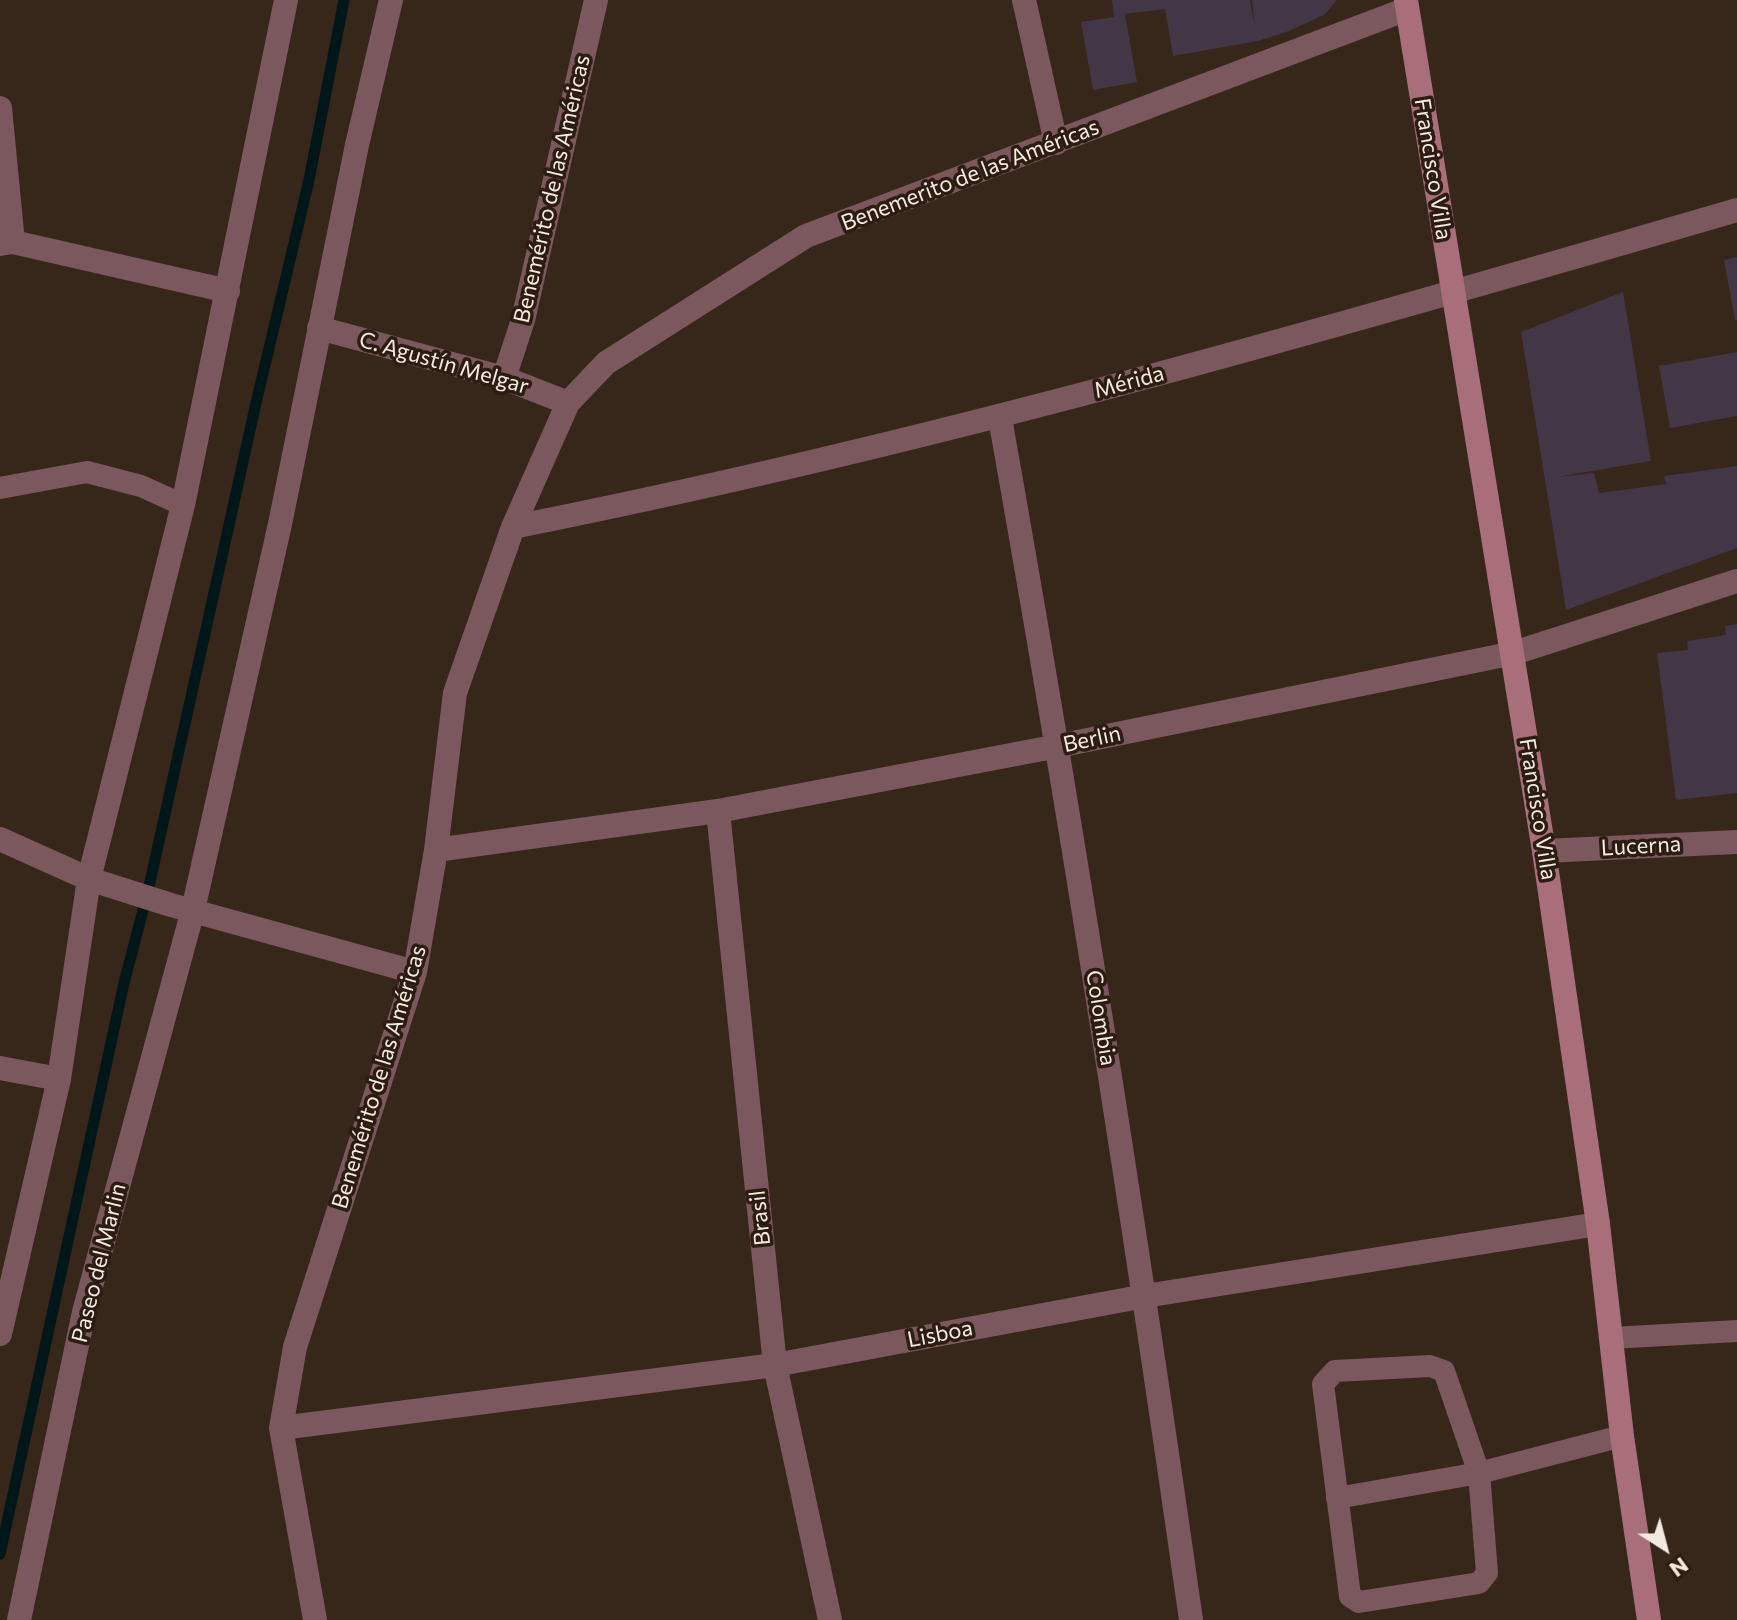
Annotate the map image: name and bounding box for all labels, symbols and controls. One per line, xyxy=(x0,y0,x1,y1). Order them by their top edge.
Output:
street label: Benemérito de las Américas xyxy=(508,52,596,326)
street label: Francisco Villa xyxy=(1409,96,1457,242)
street label: Benemerito de las Américas xyxy=(837,114,1103,236)
street label: C. Agustín Melgar xyxy=(356,326,532,400)
street label: Mérida xyxy=(1091,360,1167,404)
street label: Berlin xyxy=(1061,720,1123,758)
street label: Francisco Villa xyxy=(1514,736,1562,882)
street label: Lucerna xyxy=(1600,831,1682,861)
street label: Benemérito de las Américas xyxy=(326,942,432,1212)
street label: Colombia xyxy=(1080,968,1122,1068)
street label: Paseo del Marlin xyxy=(66,1181,132,1345)
street label: Brasil xyxy=(744,1189,776,1247)
street label: Lisboa xyxy=(905,1315,975,1353)
north arrow xyxy=(1625,1508,1705,1588)
text: N xyxy=(1665,1552,1694,1584)

